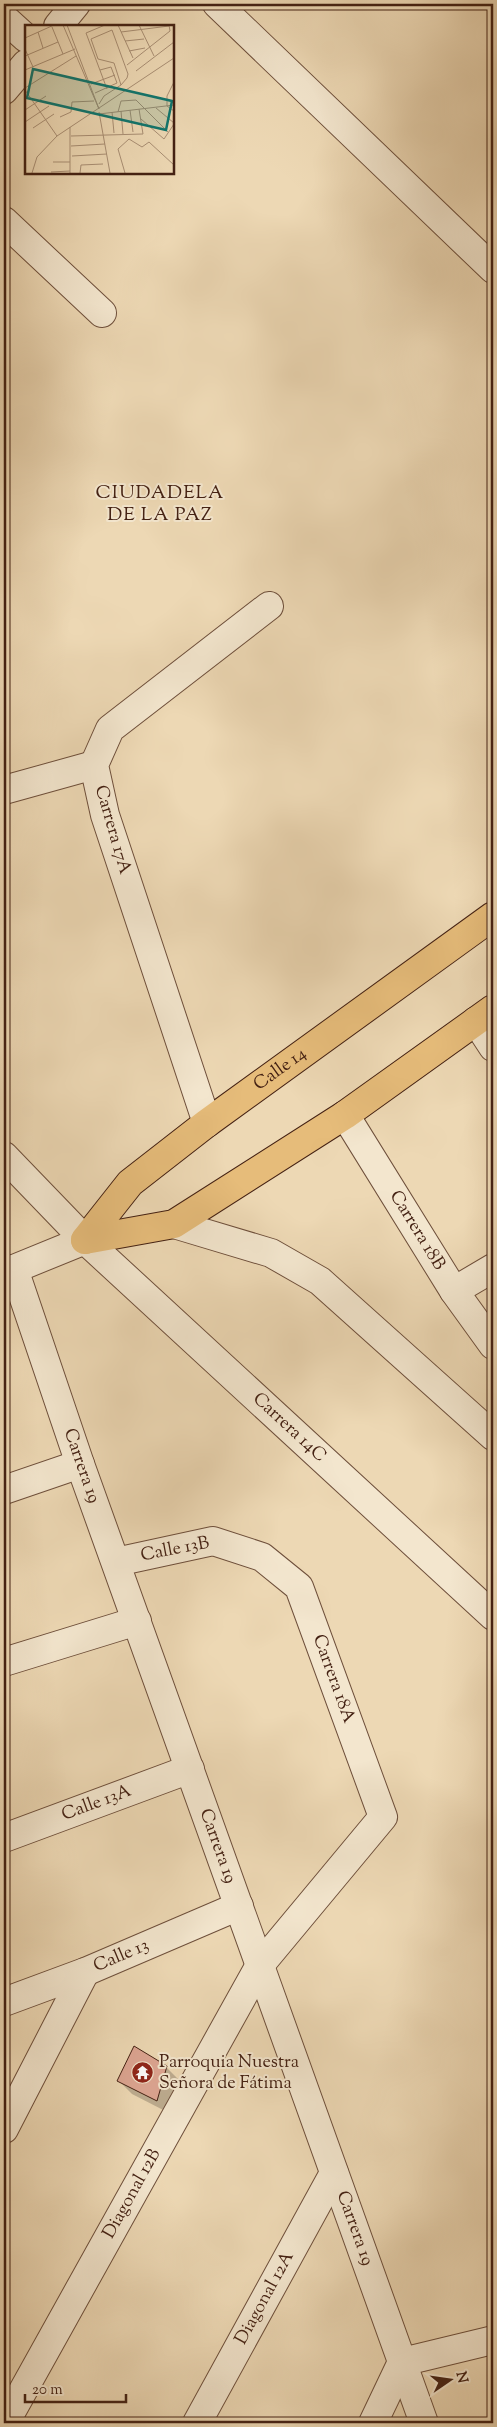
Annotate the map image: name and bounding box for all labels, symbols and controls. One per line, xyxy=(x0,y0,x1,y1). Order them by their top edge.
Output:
inset map xyxy=(25,25,174,174)
district label: CIUDADELA DE LA PAZ xyxy=(95,480,225,529)
street label: Carrera 17A xyxy=(87,782,137,878)
street label: Calle 14 xyxy=(249,1042,312,1098)
street label: Carrera 18B xyxy=(382,1186,451,1276)
street label: Carrera 14C xyxy=(246,1387,332,1469)
street label: Carrera 19 xyxy=(56,1425,106,1507)
street label: Calle 13B xyxy=(138,1531,212,1569)
street label: Carrera 18A xyxy=(305,1631,361,1727)
street label: Calle 13A xyxy=(58,1779,136,1828)
street label: Carrera 19 xyxy=(192,1805,243,1888)
street label: Calle 13 xyxy=(90,1933,153,1980)
place label: Parroquia Nuestra Señora de Fátima xyxy=(159,2050,299,2097)
temple icon: Parroquia Nuestra Señora de Fátima xyxy=(131,2061,155,2085)
street label: Diagonal 12B xyxy=(97,2144,168,2244)
street label: Carrera 19 xyxy=(329,2187,380,2270)
street label: Diagonal 12A xyxy=(229,2247,302,2350)
north arrow xyxy=(424,2354,474,2404)
text: N xyxy=(450,2370,472,2385)
scale bar xyxy=(25,2372,126,2404)
text: 20 m xyxy=(32,2380,63,2401)

